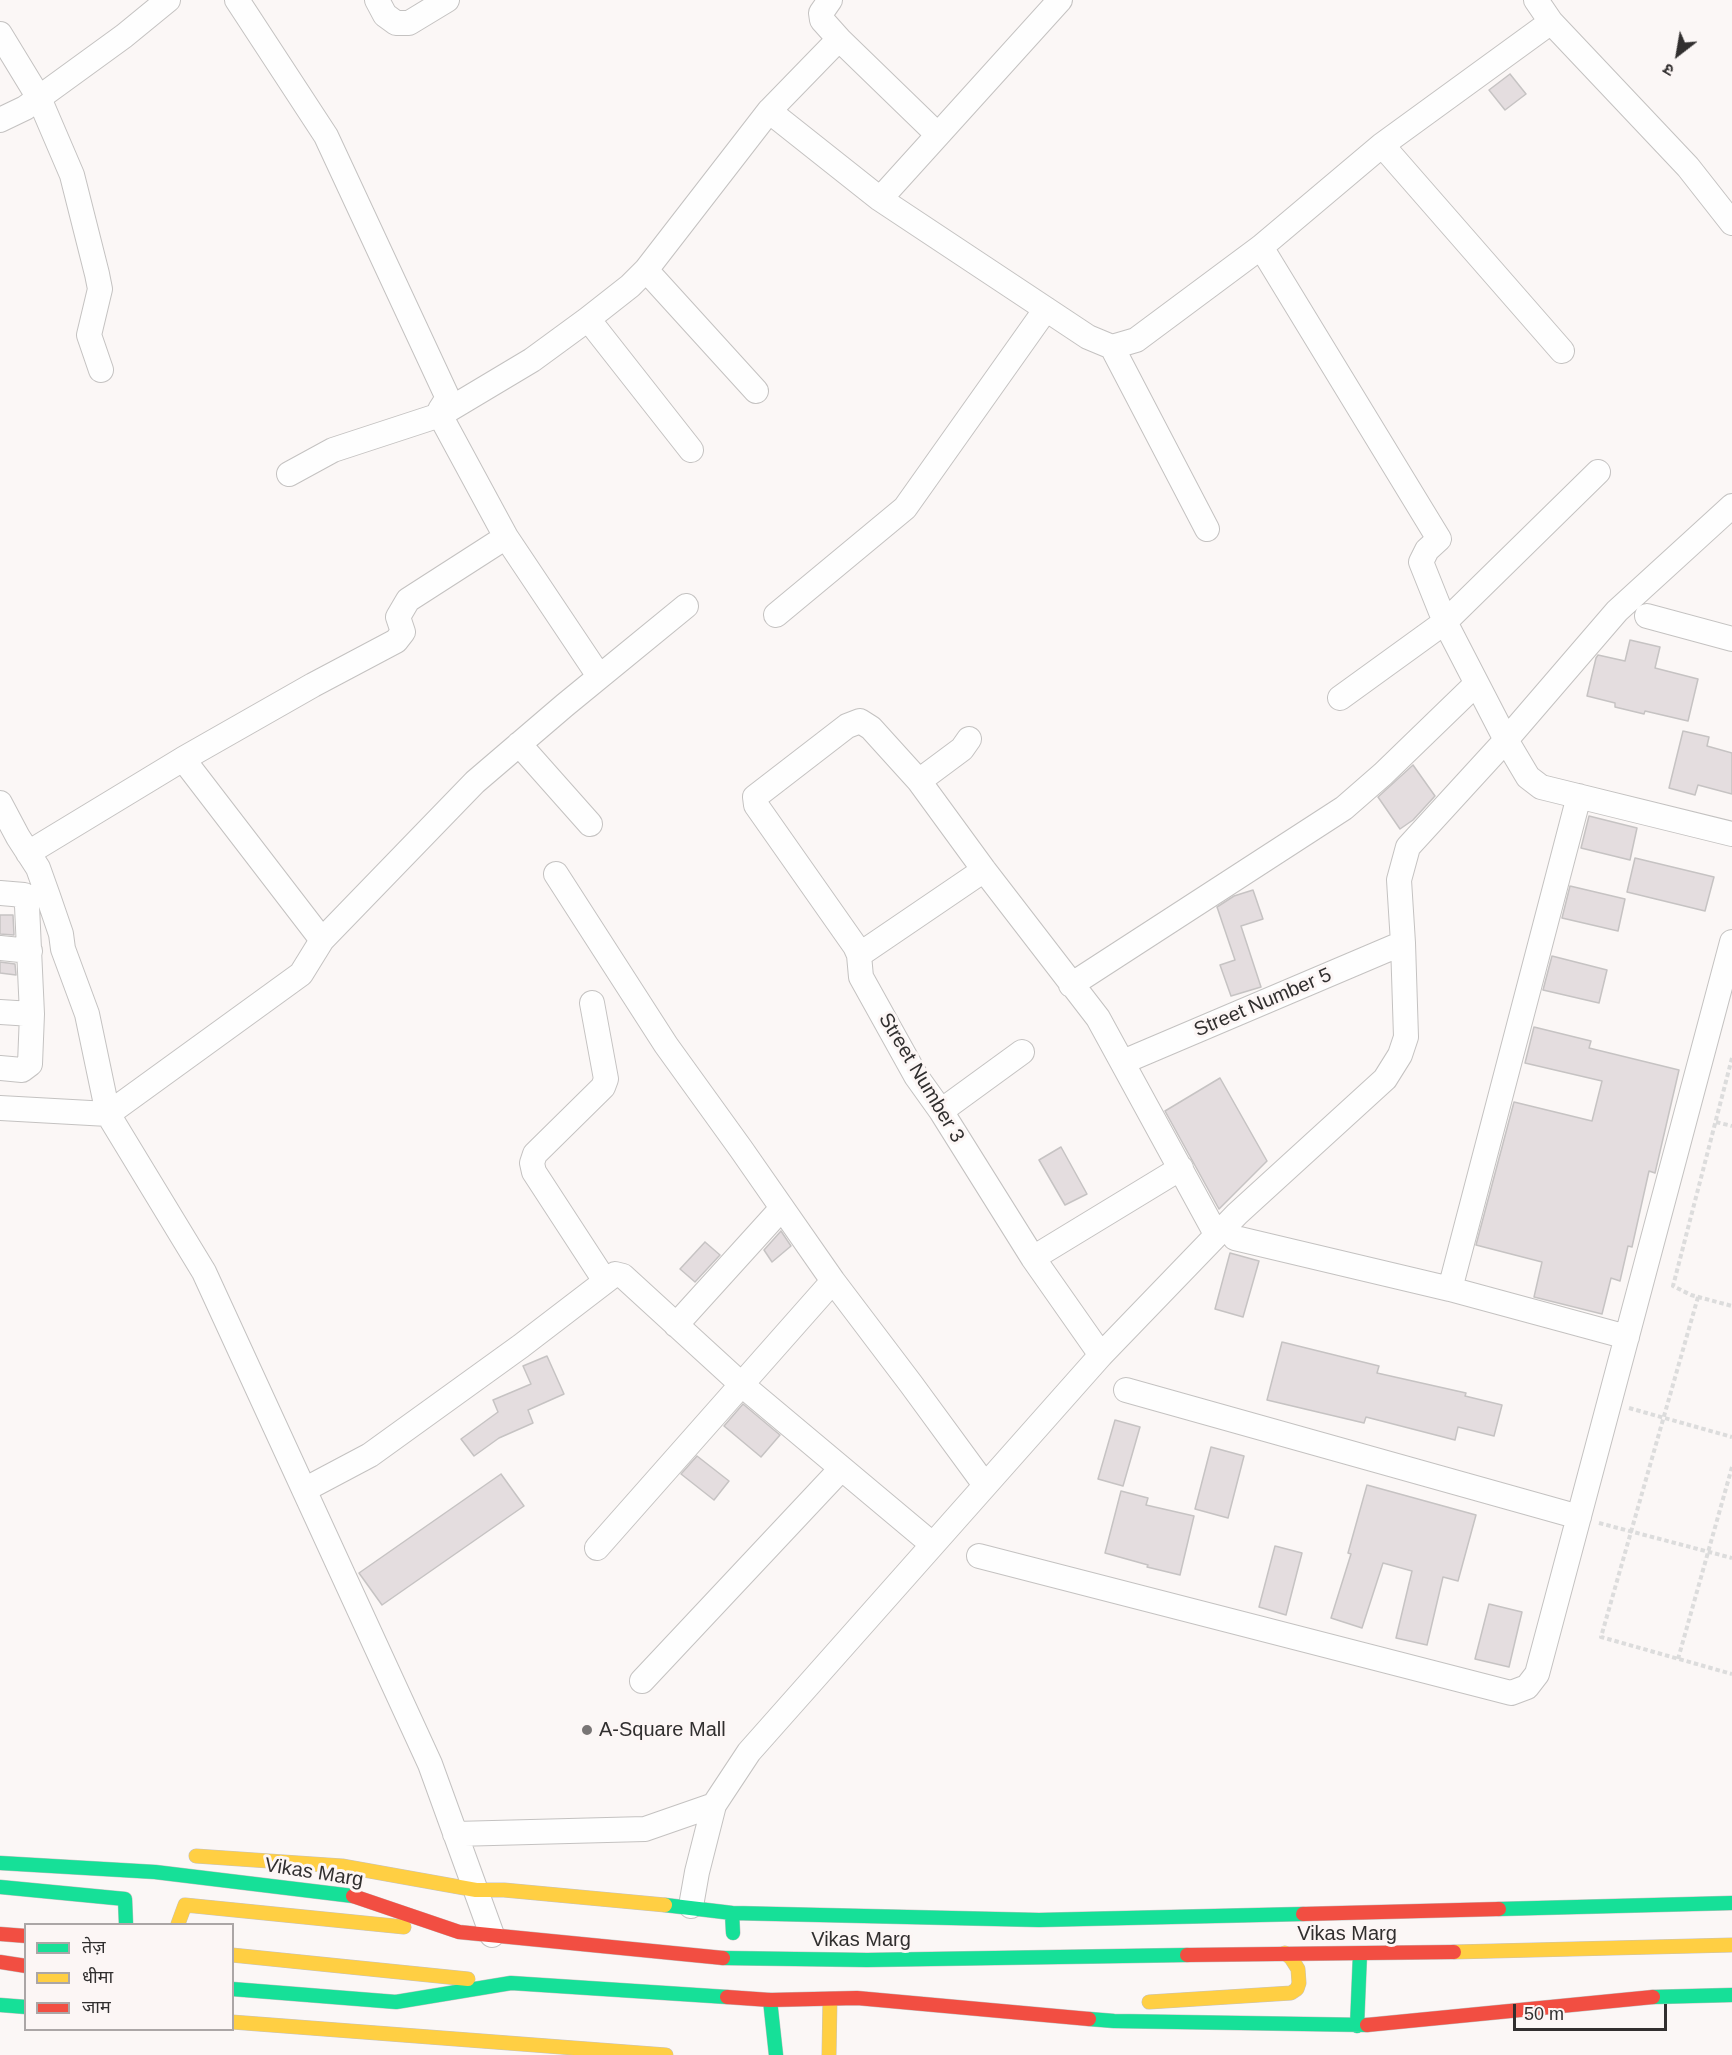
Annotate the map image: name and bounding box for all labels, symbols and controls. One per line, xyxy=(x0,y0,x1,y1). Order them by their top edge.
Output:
north arrow xyxy=(1648,24,1708,84)
text: उ xyxy=(1660,60,1677,80)
street label: Street Number 5 xyxy=(1191,963,1335,1043)
street label: Street Number 3 xyxy=(873,1009,969,1147)
place label: A-Square Mall xyxy=(599,1718,726,1742)
marker: A-Square Mall xyxy=(580,1723,594,1737)
street label: Vikas Marg xyxy=(263,1853,365,1893)
street label: Vikas Marg xyxy=(1297,1922,1397,1946)
legend xyxy=(24,1923,234,2031)
street label: Vikas Marg xyxy=(811,1928,911,1952)
text: तेज़ xyxy=(82,1937,106,1957)
text: धीमा xyxy=(82,1967,113,1987)
scale bar xyxy=(1516,1992,1670,2030)
text: जाम xyxy=(82,1997,111,2017)
text: 50 m xyxy=(1524,2004,1564,2024)

